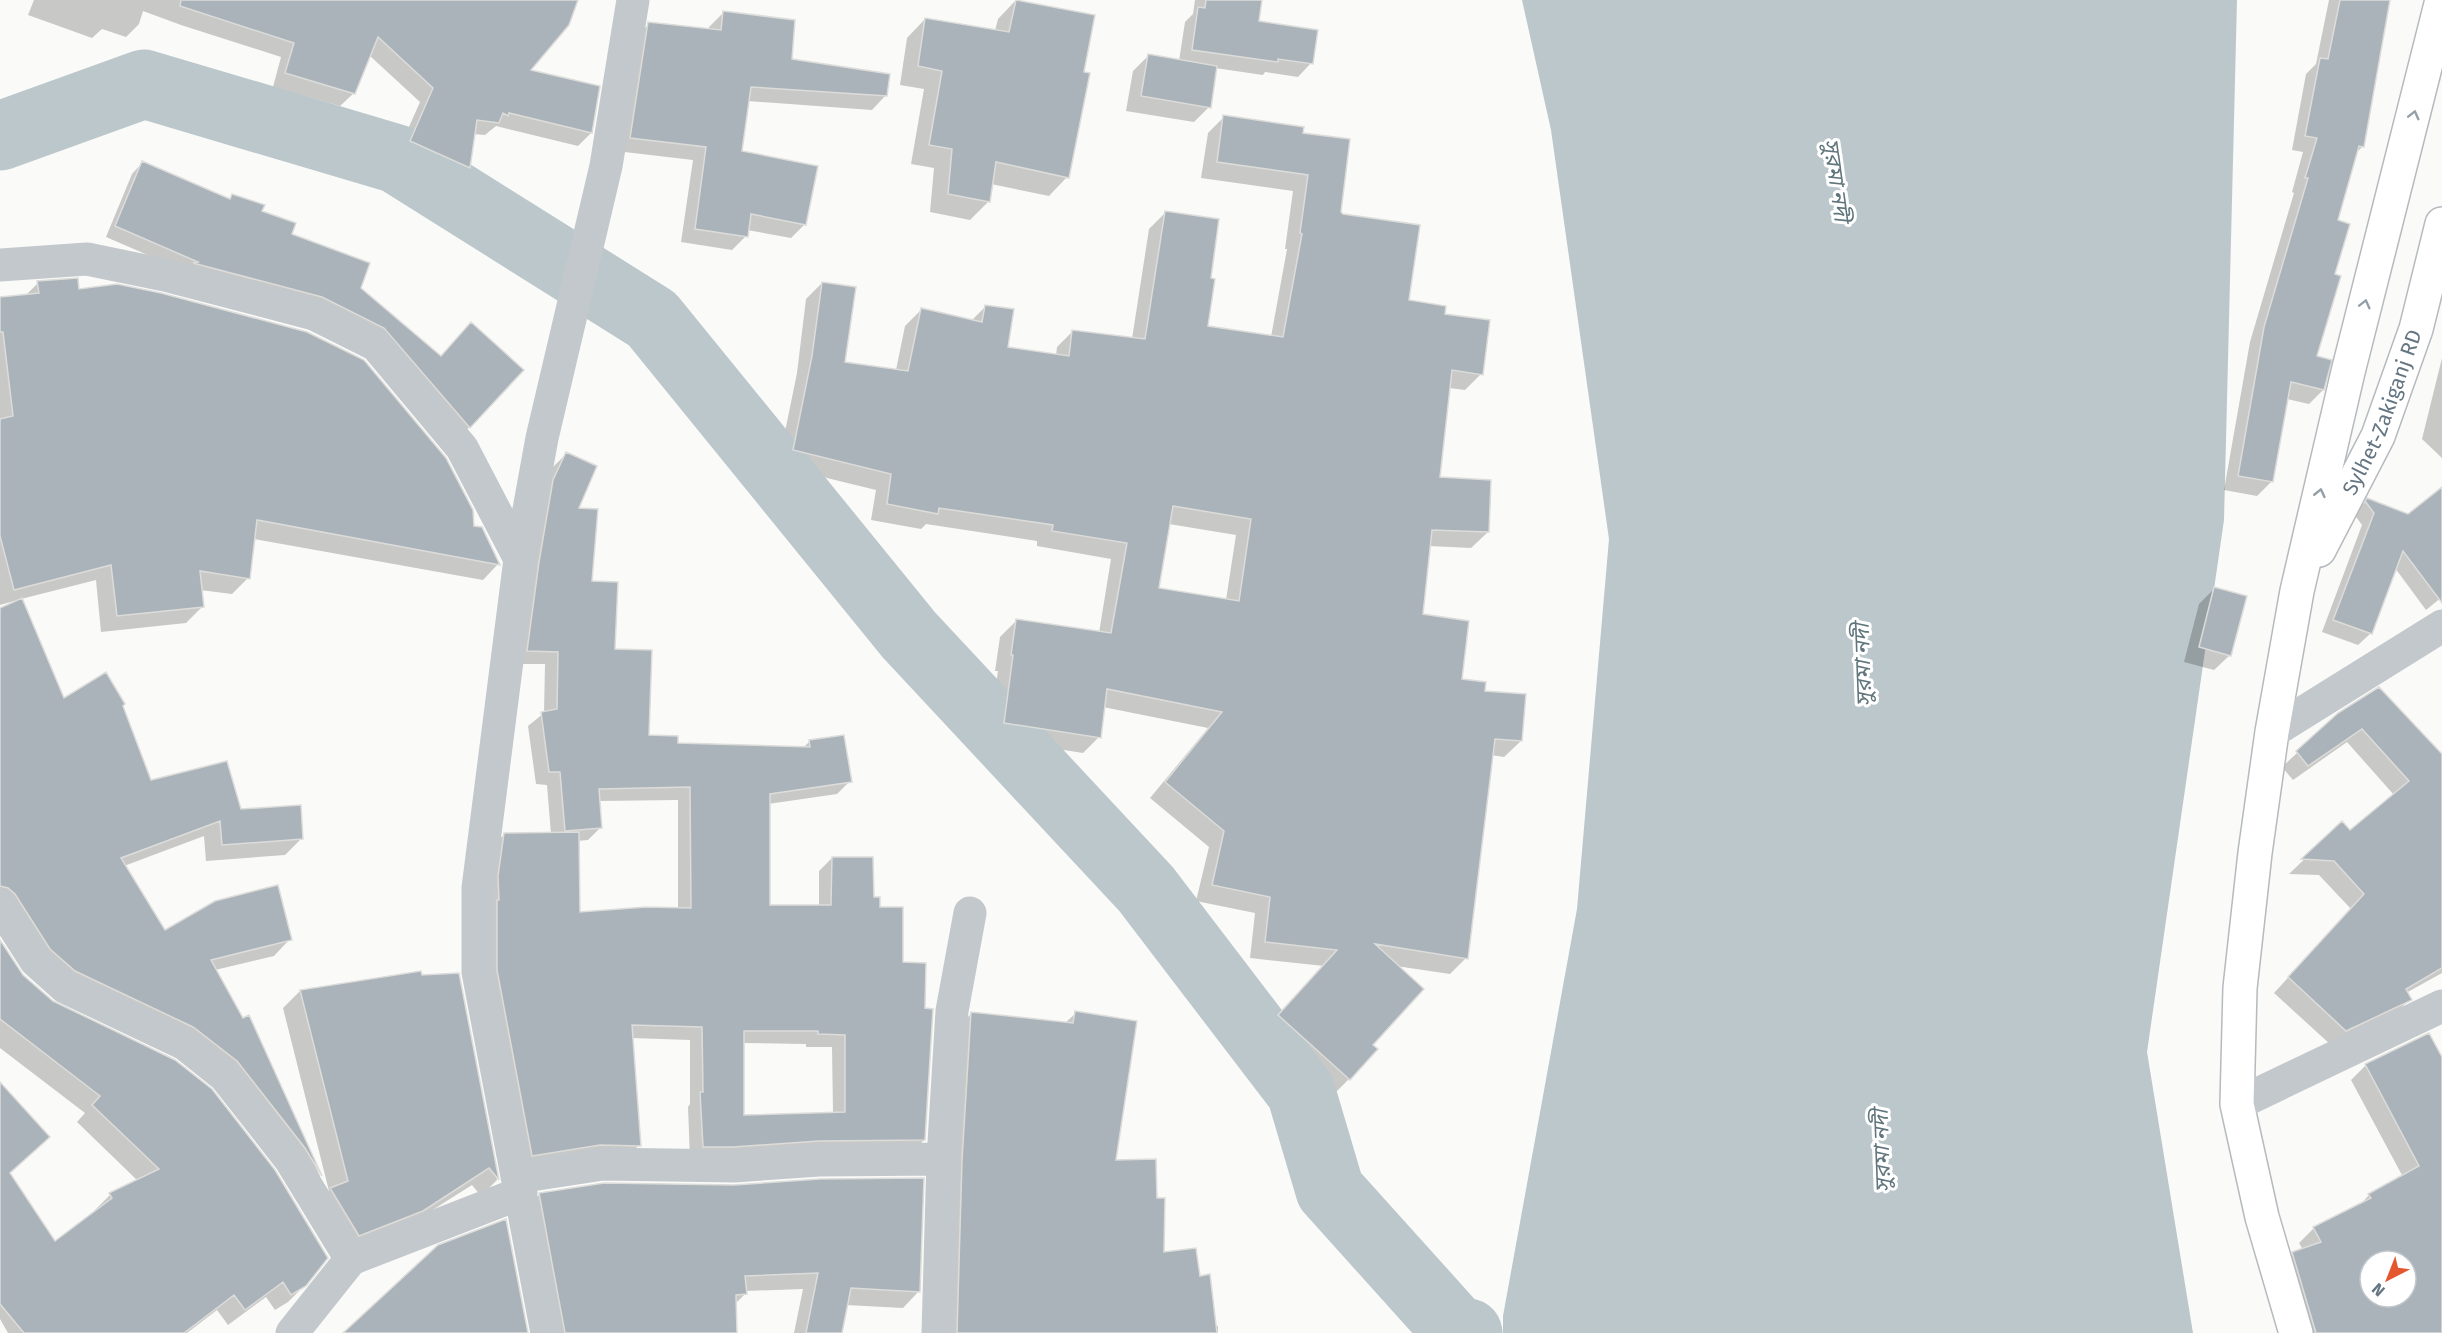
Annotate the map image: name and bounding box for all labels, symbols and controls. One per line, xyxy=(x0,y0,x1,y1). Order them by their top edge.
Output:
one-way arrow xyxy=(2406,110,2419,120)
water label: সুরমা নদী xyxy=(1817,137,1856,227)
one-way arrow xyxy=(2358,299,2371,309)
street label: Sylhet-Zakiganj RD xyxy=(2337,326,2428,500)
one-way arrow xyxy=(2312,488,2325,498)
water label: সুরমা নদী xyxy=(1847,619,1877,707)
water label: সুরমা নদী xyxy=(1866,1105,1896,1193)
north arrow xyxy=(2358,1249,2418,1309)
text: N xyxy=(2368,1279,2389,1300)

